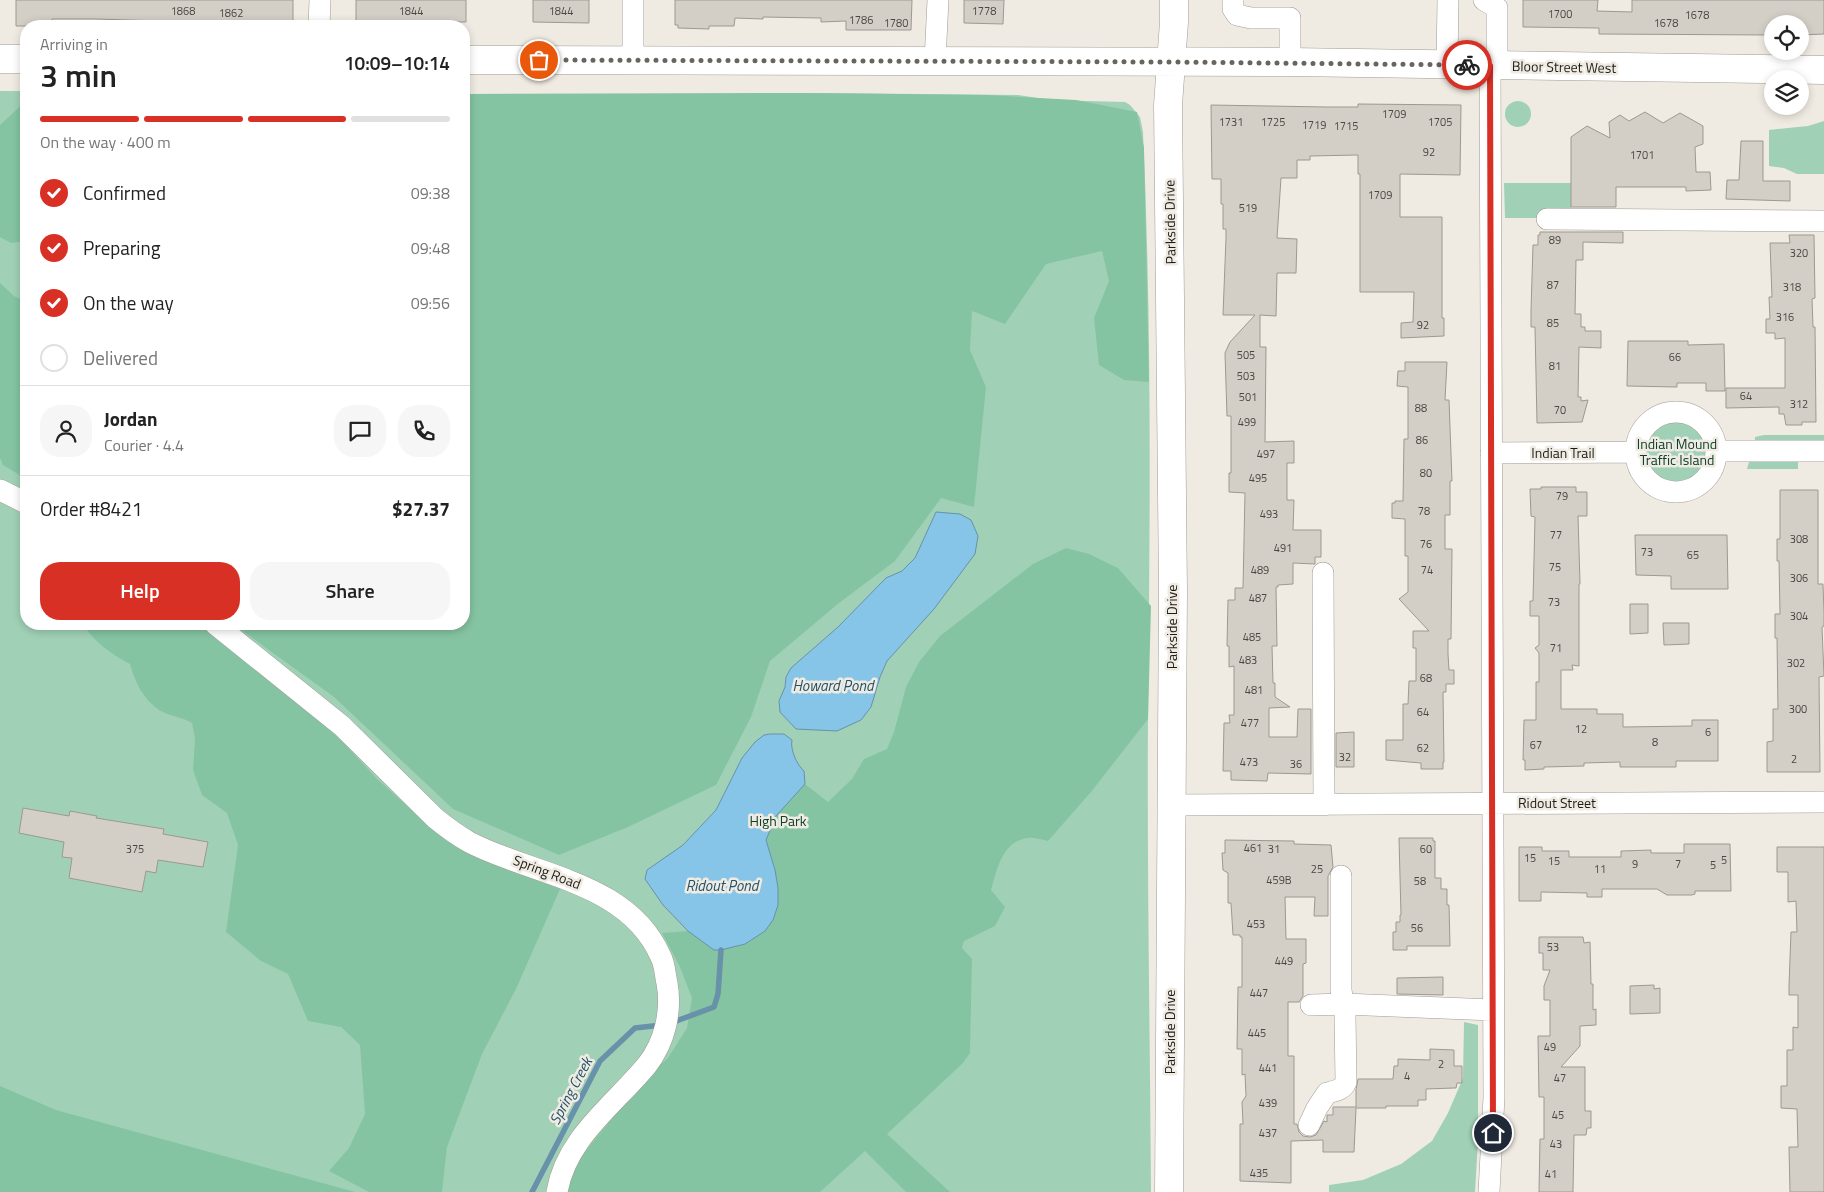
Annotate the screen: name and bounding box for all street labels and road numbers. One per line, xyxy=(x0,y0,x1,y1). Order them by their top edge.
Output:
street label: Bloor Street West xyxy=(1512,55,1616,78)
street label: Parkside Drive xyxy=(1158,180,1181,264)
street label: Indian Trail xyxy=(1531,442,1595,463)
street label: Parkside Drive xyxy=(1161,585,1182,669)
street label: Ridout Street xyxy=(1518,792,1596,813)
street label: Spring Road xyxy=(510,849,584,894)
street label: Parkside Drive xyxy=(1159,990,1180,1074)

